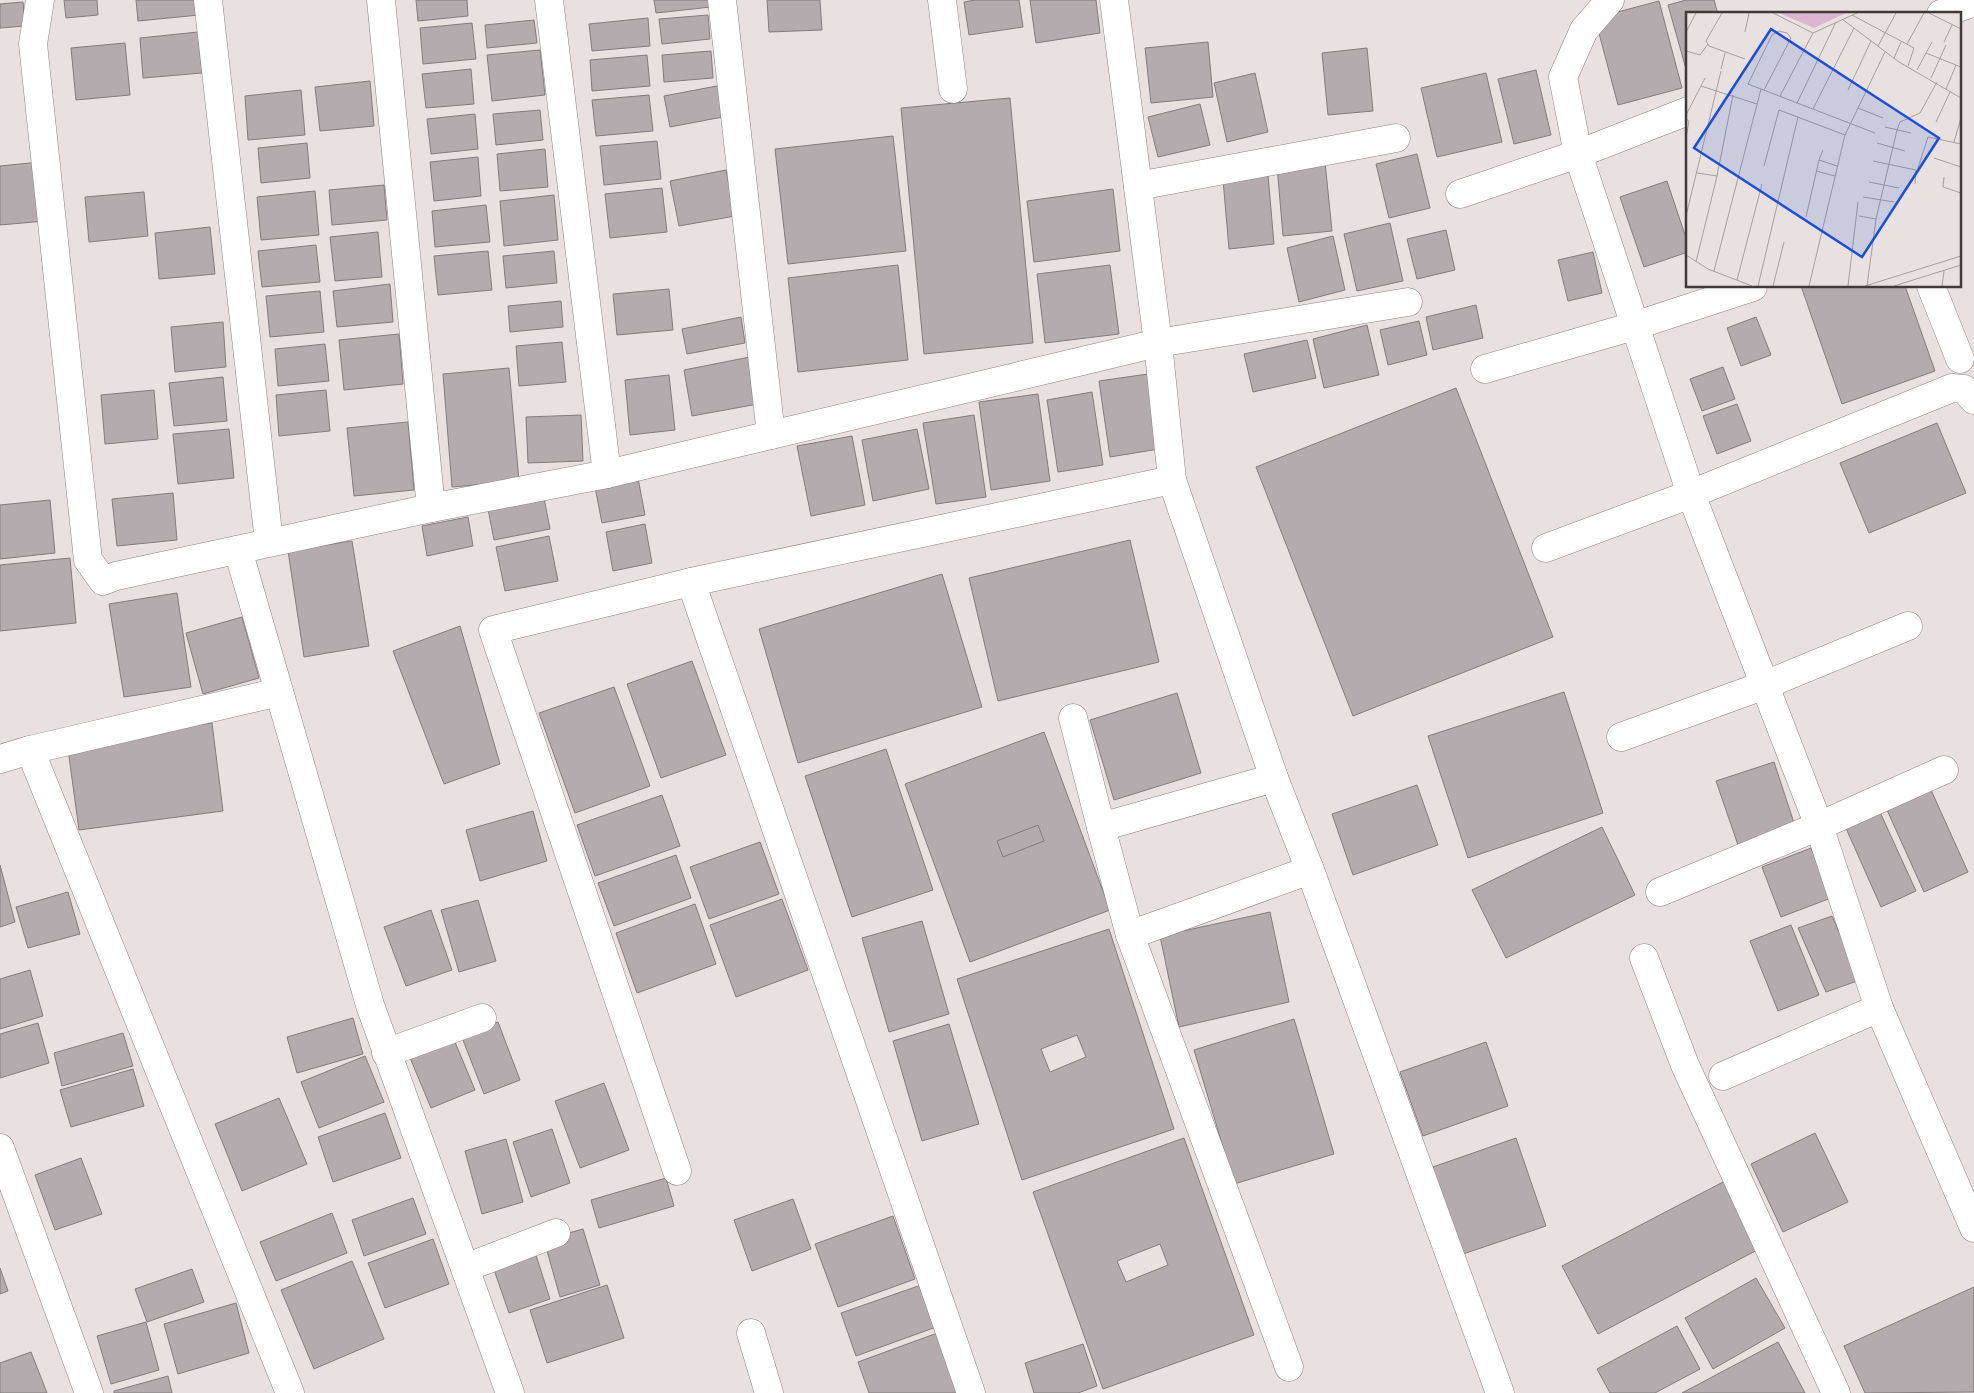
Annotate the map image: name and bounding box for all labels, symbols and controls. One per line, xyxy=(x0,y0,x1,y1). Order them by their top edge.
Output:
inset map xyxy=(1686,12,1962,288)

